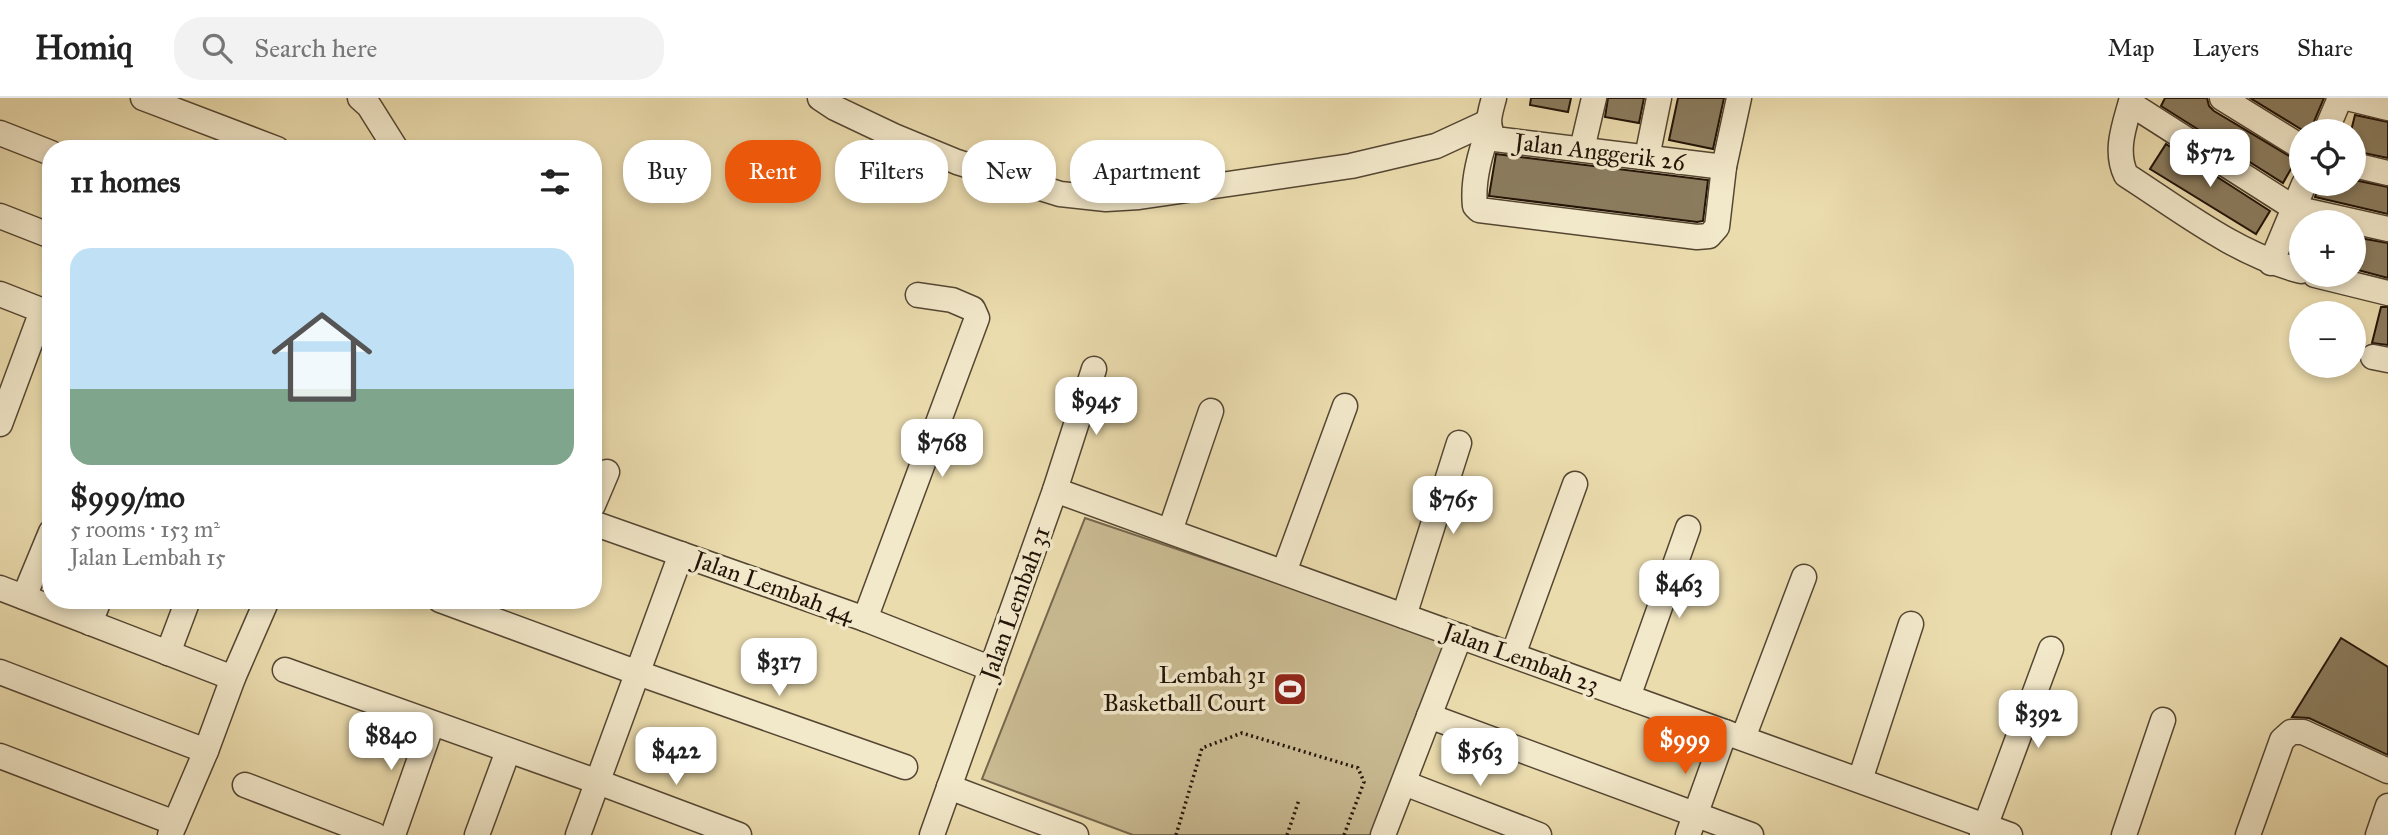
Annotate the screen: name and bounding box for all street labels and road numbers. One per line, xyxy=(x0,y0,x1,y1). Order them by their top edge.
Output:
street label: Jalan Anggerik 26 xyxy=(1510,126,1688,177)
street label: Jalan Lembah 31 xyxy=(972,522,1057,687)
street label: Jalan Lembah 44 xyxy=(687,543,859,630)
street label: Jalan Lembah 23 xyxy=(1436,615,1603,700)

